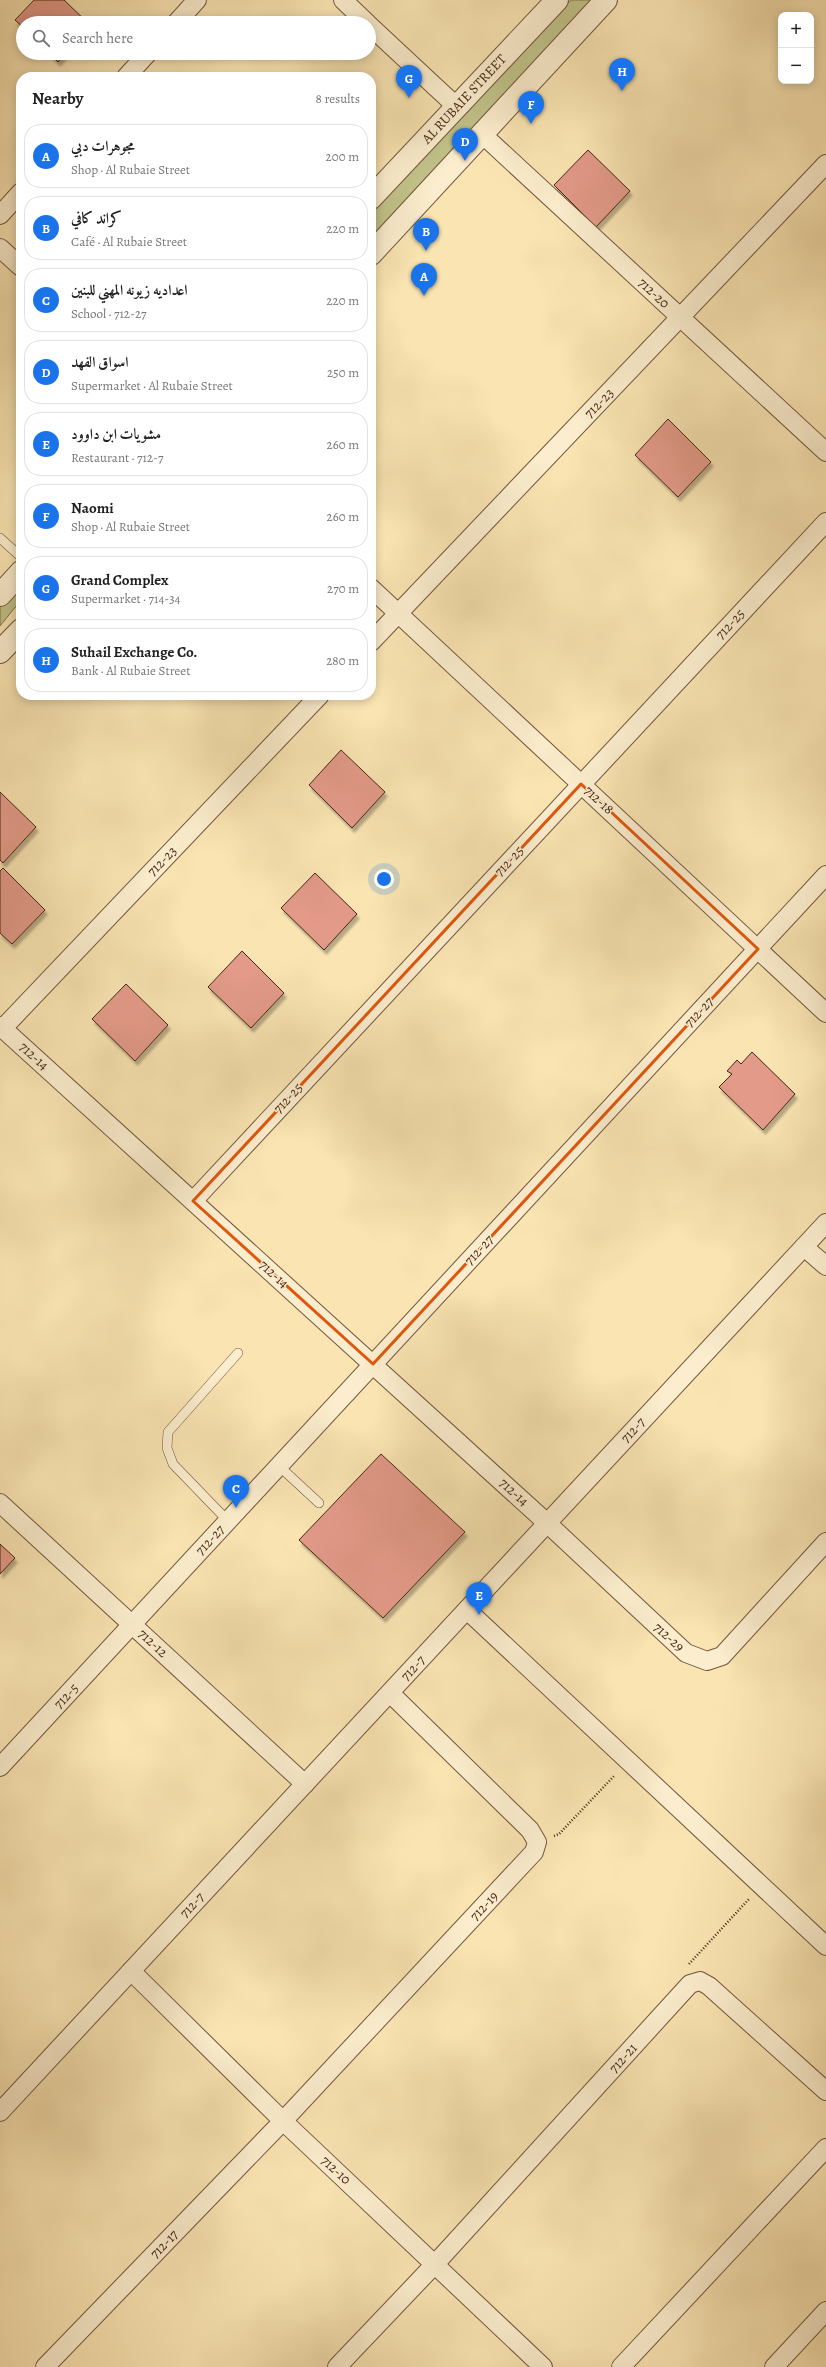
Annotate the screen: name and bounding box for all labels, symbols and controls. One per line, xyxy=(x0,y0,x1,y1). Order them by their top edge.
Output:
map controls xyxy=(778,12,814,84)
button: + xyxy=(778,12,814,48)
search box xyxy=(16,16,376,60)
icon: search xyxy=(30,27,52,49)
text: Search here xyxy=(62,28,133,48)
button: − xyxy=(778,48,814,84)
street label: AL RUBAIE STREET xyxy=(417,50,511,149)
pin: H xyxy=(609,58,635,91)
pin: G xyxy=(396,65,422,98)
text: Nearby xyxy=(32,87,83,110)
text: 8 results xyxy=(316,90,360,107)
pin: F xyxy=(518,91,544,124)
pin: D xyxy=(452,128,478,161)
text: مجوهرات دبي xyxy=(71,136,135,156)
text: A xyxy=(42,148,50,165)
text: 200 m xyxy=(326,148,359,165)
text: Shop · Al Rubaie Street xyxy=(71,161,190,178)
text: كراند كافي xyxy=(71,208,122,228)
pin: B xyxy=(413,218,439,251)
text: B xyxy=(42,220,50,237)
text: 220 m xyxy=(326,220,359,237)
text: Café · Al Rubaie Street xyxy=(71,233,187,250)
pin: A xyxy=(411,263,437,296)
street label: 712-20 xyxy=(634,274,674,312)
text: اعداديه زيونه المهني للبنين xyxy=(71,280,188,300)
text: C xyxy=(42,292,50,309)
text: 220 m xyxy=(326,292,359,309)
text: School · 712-27 xyxy=(71,305,147,322)
text: اسواق الفهد xyxy=(71,352,129,372)
text: D xyxy=(41,364,51,381)
text: 250 m xyxy=(327,364,359,381)
text: Supermarket · Al Rubaie Street xyxy=(71,377,233,394)
street label: 712-23 xyxy=(580,384,618,422)
text: مشويات ابن داوود xyxy=(71,424,161,444)
text: E xyxy=(42,436,50,453)
text: 260 m xyxy=(326,436,359,453)
text: Restaurant · 712-7 xyxy=(71,449,164,466)
text: Naomi xyxy=(71,498,114,518)
text: F xyxy=(43,508,49,525)
text: 260 m xyxy=(326,508,359,525)
text: Shop · Al Rubaie Street xyxy=(71,518,190,535)
text: Grand Complex xyxy=(71,570,168,590)
text: G xyxy=(42,580,50,597)
text: 270 m xyxy=(327,580,359,597)
text: Supermarket · 714-34 xyxy=(71,590,181,607)
street label: 712-25 xyxy=(711,605,749,643)
text: Suhail Exchange Co. xyxy=(71,642,197,662)
text: H xyxy=(41,652,51,669)
text: 280 m xyxy=(326,652,359,669)
text: Bank · Al Rubaie Street xyxy=(71,662,190,679)
street label: 712-18 xyxy=(580,781,618,819)
street label: 712-23 xyxy=(143,842,181,880)
street label: 712-25 xyxy=(490,842,528,880)
your location xyxy=(374,869,394,889)
street label: 712-27 xyxy=(680,993,718,1031)
street label: 712-14 xyxy=(15,1038,53,1074)
street label: 712-25 xyxy=(269,1079,307,1117)
street label: 712-27 xyxy=(460,1231,498,1269)
street label: 712-14 xyxy=(255,1256,293,1292)
street label: 712-7 xyxy=(616,1413,650,1447)
street label: 712-14 xyxy=(495,1474,533,1510)
pin: C xyxy=(223,1475,249,1508)
street label: 712-27 xyxy=(191,1521,229,1559)
pin: E xyxy=(466,1582,492,1615)
street label: 712-29 xyxy=(649,1618,689,1656)
street label: 712-12 xyxy=(134,1624,172,1662)
street label: 712-7 xyxy=(396,1651,430,1685)
street label: 712-5 xyxy=(49,1679,83,1713)
street label: 712-19 xyxy=(466,1887,502,1925)
street label: 712-7 xyxy=(175,1888,209,1922)
street label: 712-21 xyxy=(605,2039,642,2077)
street label: 712-10 xyxy=(317,2151,355,2189)
street label: 712-17 xyxy=(146,2225,182,2263)

